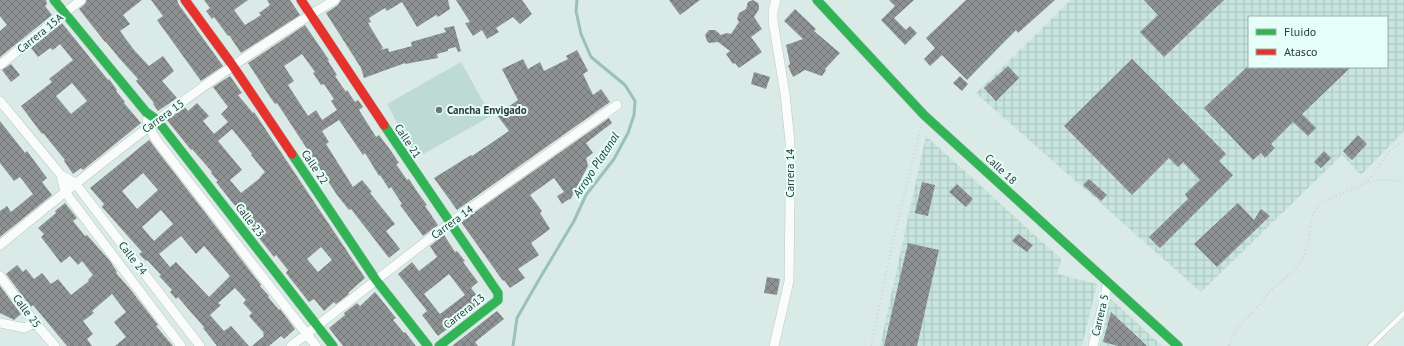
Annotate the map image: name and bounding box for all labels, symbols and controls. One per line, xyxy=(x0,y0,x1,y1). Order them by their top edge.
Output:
street label: Carrera 15A xyxy=(14,10,66,56)
legend xyxy=(1248,16,1388,68)
text: Fluido xyxy=(1284,24,1316,39)
text: Atasco xyxy=(1284,44,1317,59)
street label: Carrera 15 xyxy=(139,96,187,136)
place label: Cancha Envigado xyxy=(447,103,527,117)
marker: Cancha Envigado xyxy=(434,105,444,115)
street label: Calle 21 xyxy=(391,121,425,161)
water label: Arroyo Platanal xyxy=(568,129,623,201)
street label: Calle 22 xyxy=(298,147,332,187)
street label: Carrera 14 xyxy=(783,149,797,197)
street label: Calle 18 xyxy=(982,151,1020,187)
street label: Calle 23 xyxy=(233,201,267,239)
street label: Carrera 14 xyxy=(428,202,476,242)
street label: Calle 24 xyxy=(116,239,150,277)
street label: Carrera 13 xyxy=(440,290,488,332)
street label: Calle 25 xyxy=(10,291,44,331)
street label: Carrera 5 xyxy=(1088,293,1112,337)

